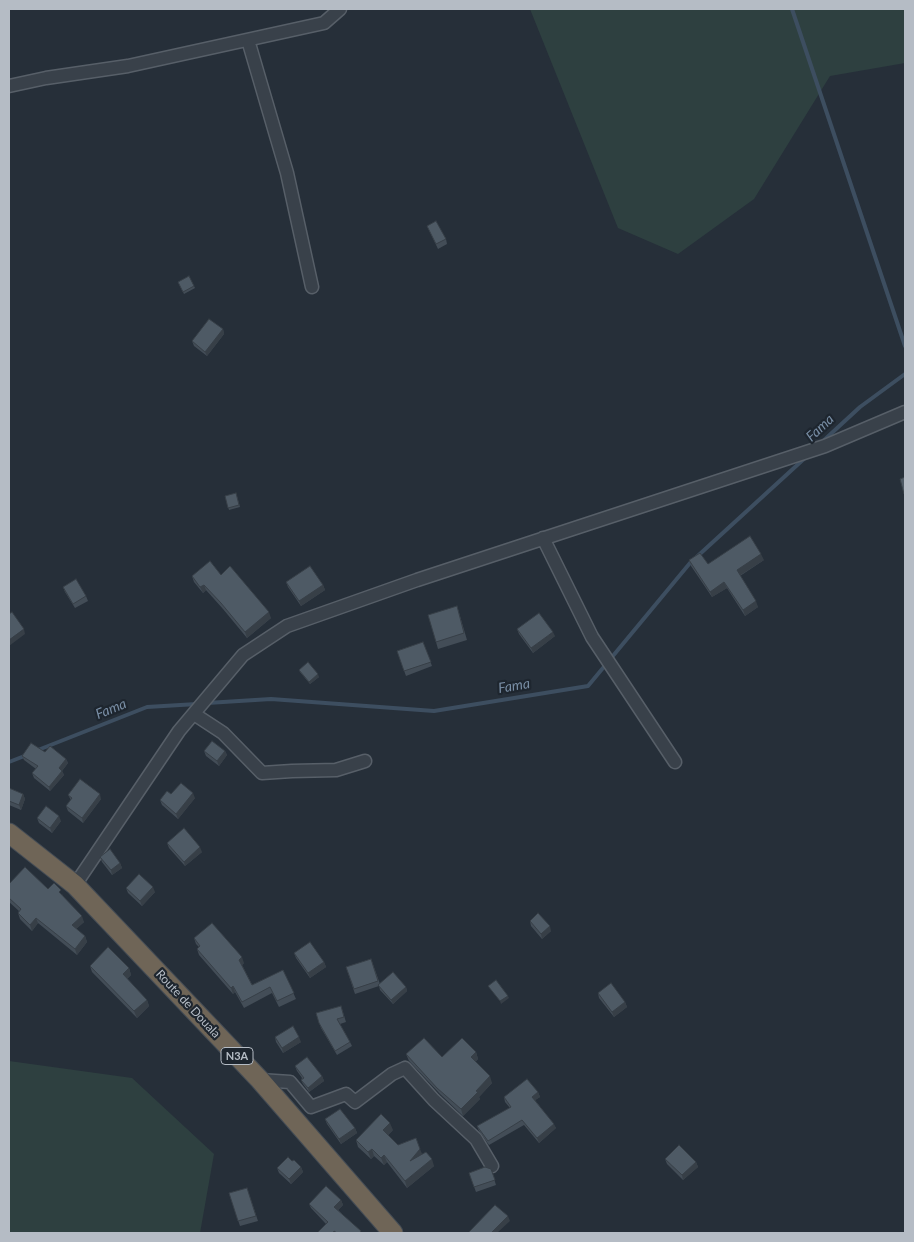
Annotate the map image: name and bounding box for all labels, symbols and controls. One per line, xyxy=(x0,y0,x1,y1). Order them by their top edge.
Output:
water label: Fama xyxy=(803,411,837,445)
water label: Fama xyxy=(497,675,531,697)
water label: Fama xyxy=(93,695,129,723)
street label: Route de Douala xyxy=(153,967,223,1041)
road number: N3A xyxy=(221,1048,253,1064)

